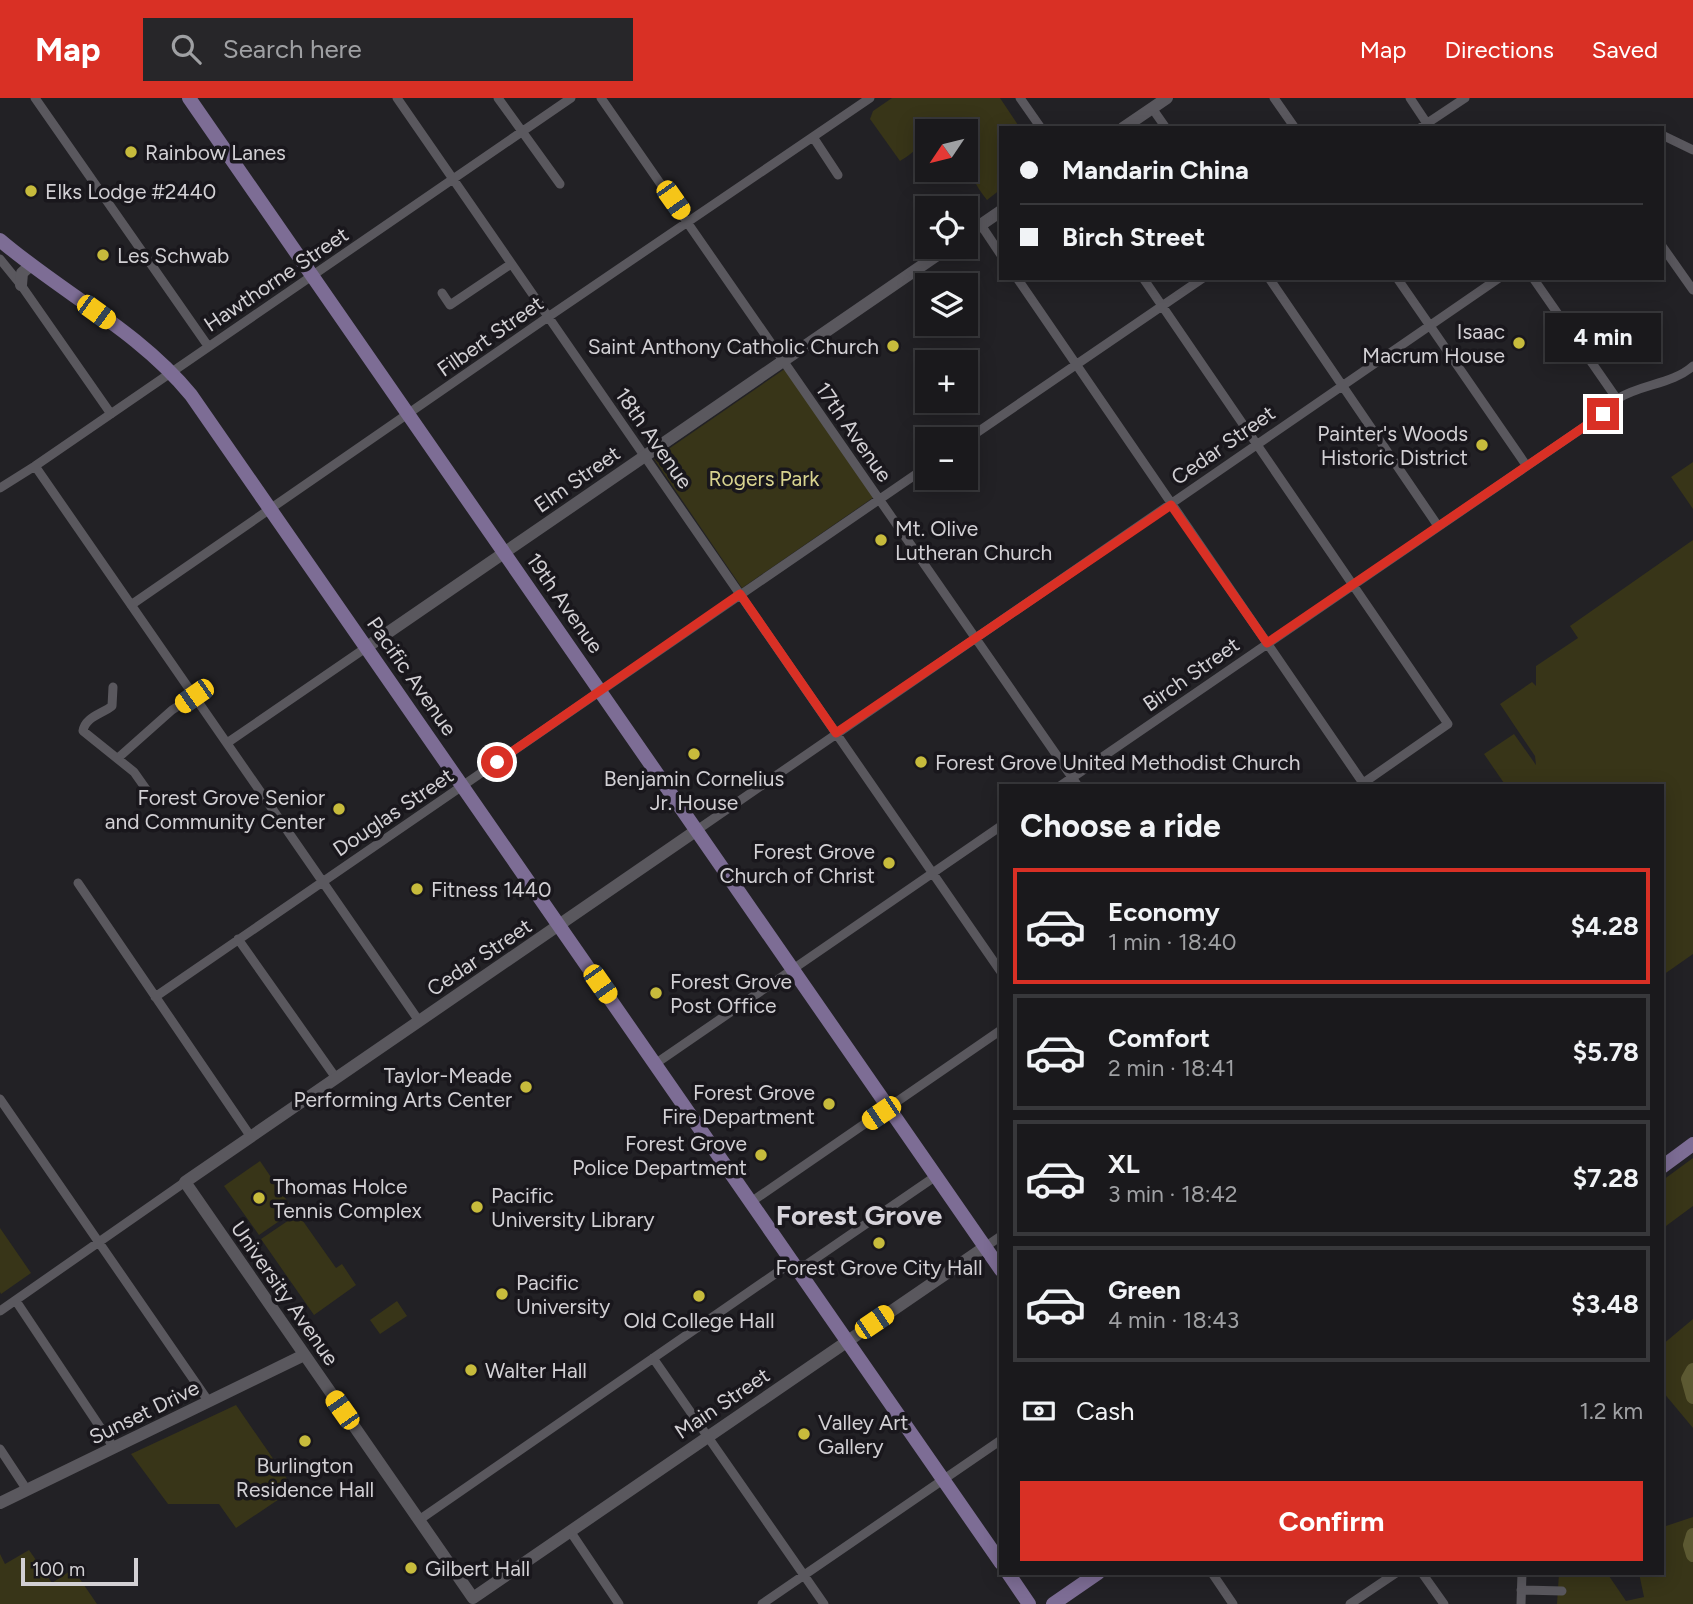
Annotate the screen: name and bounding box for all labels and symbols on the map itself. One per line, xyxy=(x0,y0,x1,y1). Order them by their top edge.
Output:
north arrow xyxy=(915,119,978,182)
place label: Rainbow Lanes xyxy=(145,140,286,165)
marker: Rainbow Lanes xyxy=(123,144,139,160)
car xyxy=(653,177,694,223)
place label: Elks Lodge #2440 xyxy=(45,179,216,204)
marker: Elks Lodge #2440 xyxy=(23,183,39,199)
street label: Hawthorne Street xyxy=(199,221,353,337)
place label: Les Schwab xyxy=(117,243,229,268)
marker: Les Schwab xyxy=(95,247,111,263)
street label: Filbert Street xyxy=(432,290,548,382)
car xyxy=(73,291,120,333)
callout: 4 min xyxy=(1545,313,1661,362)
place label: Isaac Macrum House xyxy=(1362,319,1505,368)
place label: Saint Anthony Catholic Church xyxy=(588,334,879,359)
marker: Isaac Macrum House xyxy=(1511,335,1527,351)
marker: Saint Anthony Catholic Church xyxy=(885,338,901,354)
street label: 17th Avenue xyxy=(811,377,897,487)
street label: 18th Avenue xyxy=(610,383,698,493)
route end xyxy=(1587,398,1619,430)
street label: Cedar Street xyxy=(1166,400,1280,490)
place label: Painter's Woods Historic District xyxy=(1317,421,1468,470)
marker: Painter's Woods Historic District xyxy=(1474,437,1490,453)
street label: Elm Street xyxy=(529,440,625,518)
park label: Rogers Park xyxy=(708,466,820,491)
place label: Mt. Olive Lutheran Church xyxy=(895,516,1052,565)
marker: Mt. Olive Lutheran Church xyxy=(873,532,889,548)
street label: 19th Avenue xyxy=(521,548,609,658)
street label: Pacific Avenue xyxy=(362,612,462,740)
street label: Birch Street xyxy=(1138,632,1244,716)
car xyxy=(171,675,218,717)
route start xyxy=(481,746,513,778)
marker: Benjamin Cornelius Jr. House xyxy=(686,746,702,762)
place label: Forest Grove United Methodist Church xyxy=(935,750,1300,775)
marker: Forest Grove United Methodist Church xyxy=(913,754,929,770)
street label: Douglas Street xyxy=(328,763,458,861)
place label: Benjamin Cornelius Jr. House xyxy=(604,766,784,815)
place label: Forest Grove Senior and Community Center xyxy=(105,785,325,834)
marker: Forest Grove Senior and Community Center xyxy=(331,801,347,817)
place label: Forest Grove Church of Christ xyxy=(719,839,875,888)
marker: Forest Grove Church of Christ xyxy=(881,855,897,871)
place label: Fitness 1440 xyxy=(431,877,551,902)
marker: Fitness 1440 xyxy=(409,881,425,897)
street label: Cedar Street xyxy=(422,913,536,1001)
car xyxy=(580,961,621,1007)
place label: Forest Grove Post Office xyxy=(670,969,792,1018)
marker: Forest Grove Post Office xyxy=(648,985,664,1001)
place label: Taylor-Meade Performing Arts Center xyxy=(294,1063,512,1112)
marker: Taylor-Meade Performing Arts Center xyxy=(518,1079,534,1095)
place label: Forest Grove Fire Department xyxy=(662,1080,815,1129)
car xyxy=(858,1093,905,1133)
marker: Forest Grove Fire Department xyxy=(821,1096,837,1112)
place label: Forest Grove Police Department xyxy=(572,1131,747,1180)
marker: Forest Grove Police Department xyxy=(753,1147,769,1163)
place label: Thomas Holce Tennis Complex xyxy=(273,1174,422,1223)
place label: Pacific University Library xyxy=(491,1183,655,1232)
marker: Thomas Holce Tennis Complex xyxy=(251,1190,267,1206)
district label: Forest Grove xyxy=(776,1198,942,1232)
marker: Pacific University Library xyxy=(469,1199,485,1215)
street label: University Avenue xyxy=(226,1216,344,1370)
marker: Forest Grove City Hall xyxy=(871,1235,887,1251)
place label: Forest Grove City Hall xyxy=(775,1255,983,1280)
place label: Pacific University xyxy=(516,1270,610,1319)
marker: Pacific University xyxy=(494,1286,510,1302)
marker: Old College Hall xyxy=(691,1288,707,1304)
car xyxy=(851,1302,898,1342)
place label: Old College Hall xyxy=(623,1308,775,1333)
place label: Walter Hall xyxy=(485,1358,587,1383)
marker: Walter Hall xyxy=(463,1362,479,1378)
street label: Main Street xyxy=(670,1362,774,1444)
street label: Sunset Drive xyxy=(85,1375,203,1449)
car xyxy=(322,1387,363,1433)
place label: Valley Art Gallery xyxy=(818,1410,908,1459)
marker: Valley Art Gallery xyxy=(796,1426,812,1442)
marker: Burlington Residence Hall xyxy=(297,1433,313,1449)
place label: Burlington Residence Hall xyxy=(236,1453,374,1502)
scale bar xyxy=(21,1555,138,1587)
place label: Gilbert Hall xyxy=(425,1556,530,1581)
marker: Gilbert Hall xyxy=(403,1560,419,1576)

